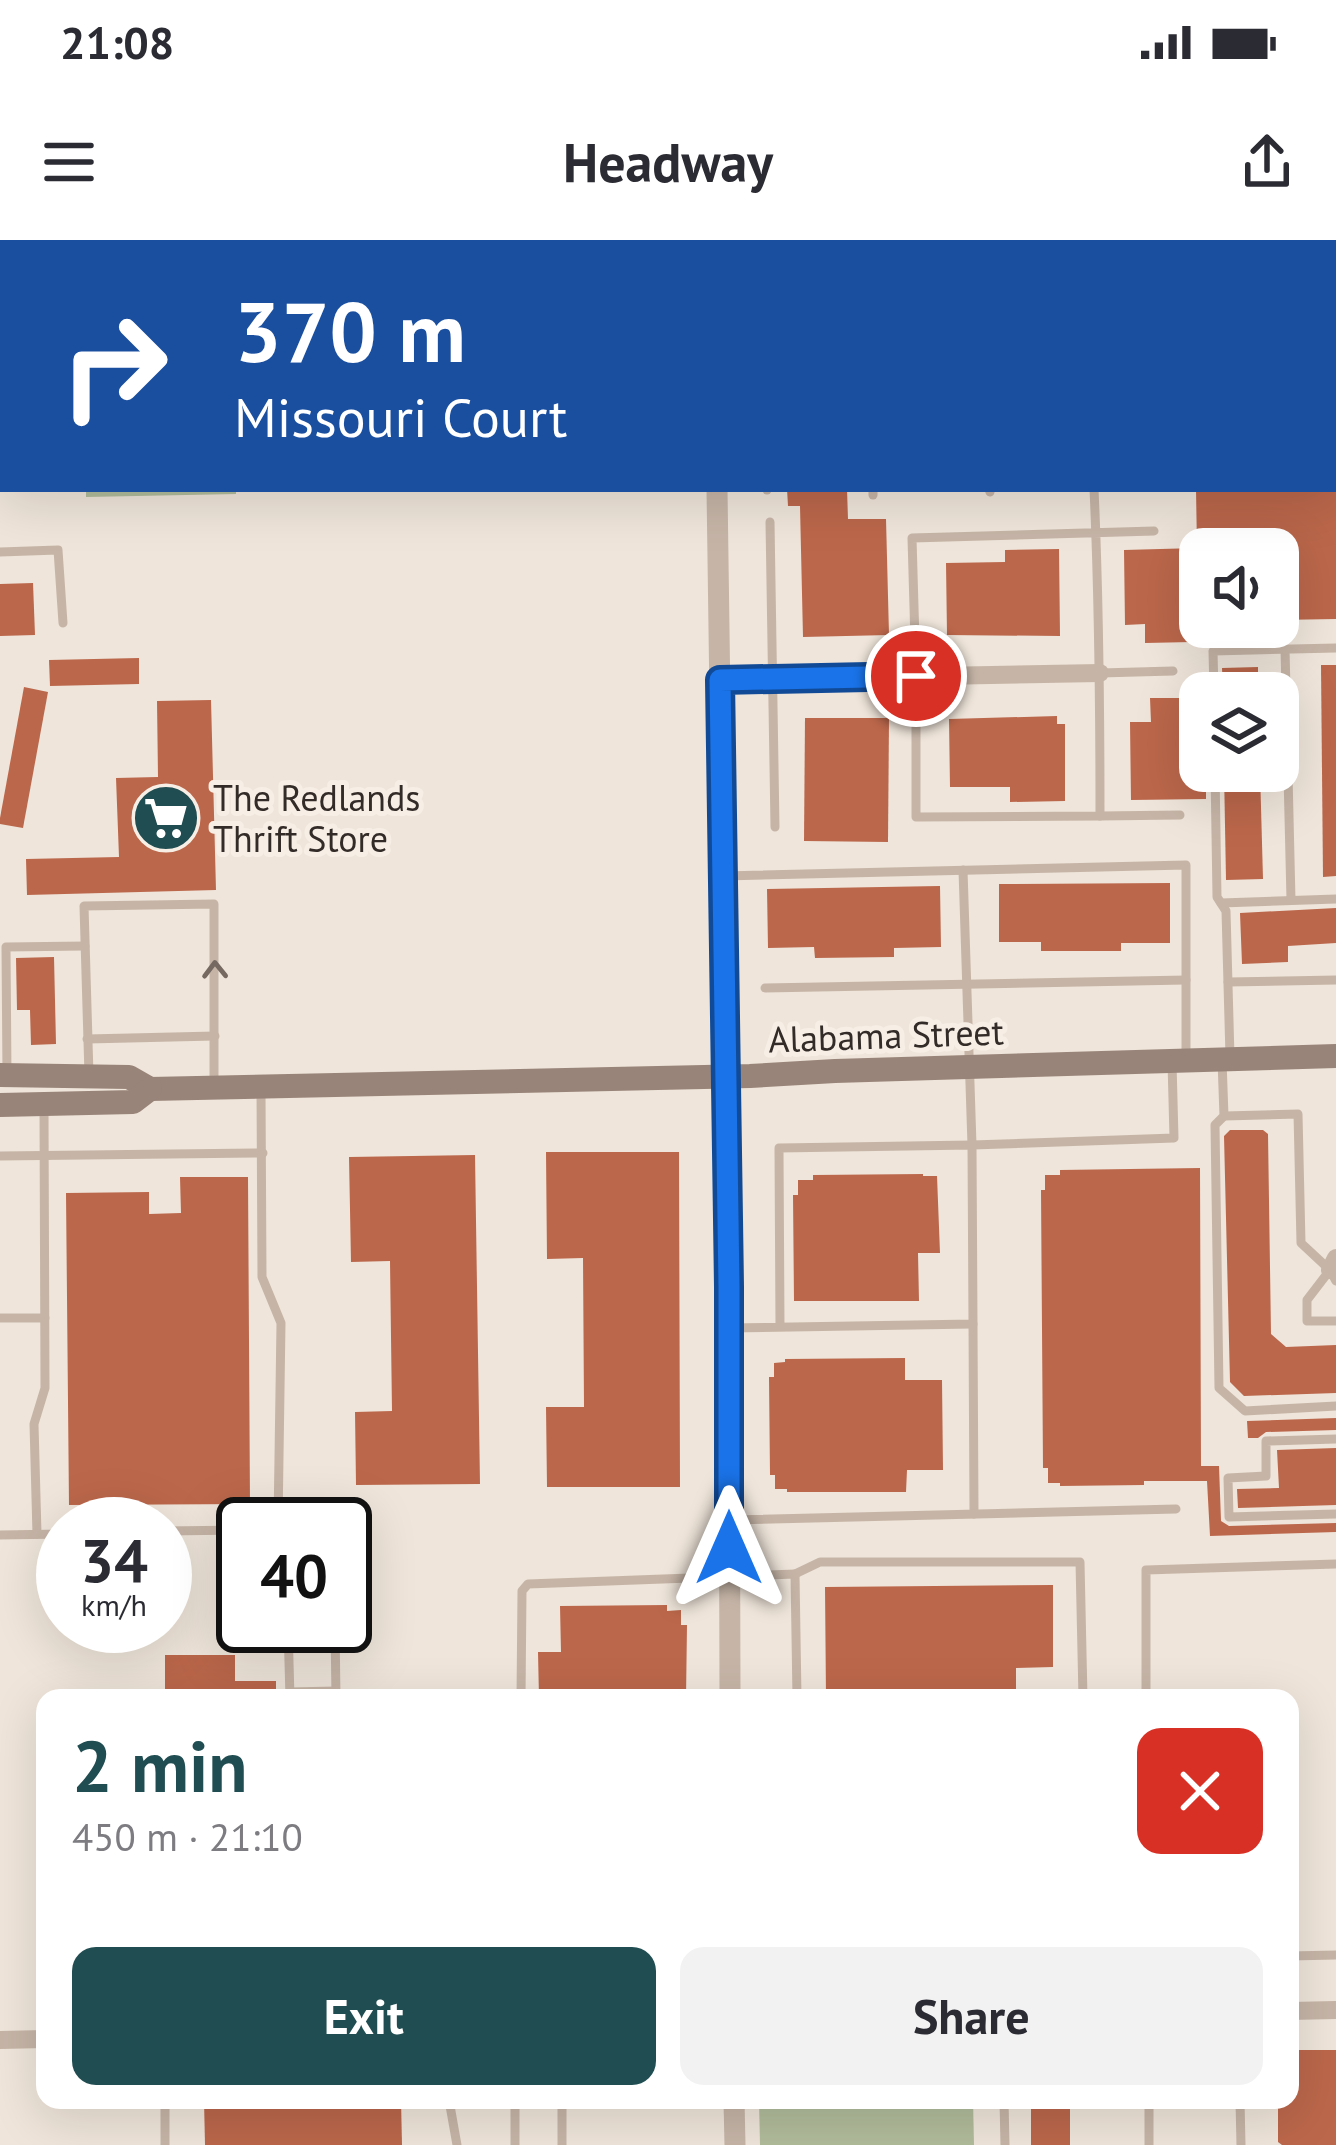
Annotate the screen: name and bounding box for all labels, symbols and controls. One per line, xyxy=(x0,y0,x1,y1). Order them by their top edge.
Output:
text: 21:08 xyxy=(60,13,174,71)
text: Headway xyxy=(563,127,773,197)
icon: menu xyxy=(36,129,102,195)
icon: share xyxy=(1234,129,1300,195)
text: 370 m xyxy=(234,276,466,385)
icon: right xyxy=(36,288,192,444)
text: Missouri Court xyxy=(234,382,567,452)
map controls xyxy=(1179,528,1299,792)
button: sound xyxy=(1179,528,1299,648)
pin xyxy=(865,625,967,727)
icon: arrive xyxy=(883,643,949,709)
button: layers xyxy=(1179,672,1299,792)
place label: The Redlands Thrift Store xyxy=(213,774,421,862)
supermarket icon: The Redlands Thrift Store xyxy=(131,783,201,853)
one-way arrow xyxy=(202,960,228,979)
street label: Alabama Street xyxy=(768,1007,1004,1063)
position arrow xyxy=(666,1485,792,1611)
speed limit sign: 40 xyxy=(216,1497,372,1653)
text: 34 xyxy=(80,1521,148,1599)
text: km/h xyxy=(81,1585,147,1624)
text: 2 min xyxy=(72,1719,248,1812)
button: close xyxy=(1137,1728,1263,1854)
text: 450 m · 21:10 xyxy=(72,1811,303,1862)
button: Exit xyxy=(72,1947,656,2085)
button: Share xyxy=(680,1947,1263,2085)

